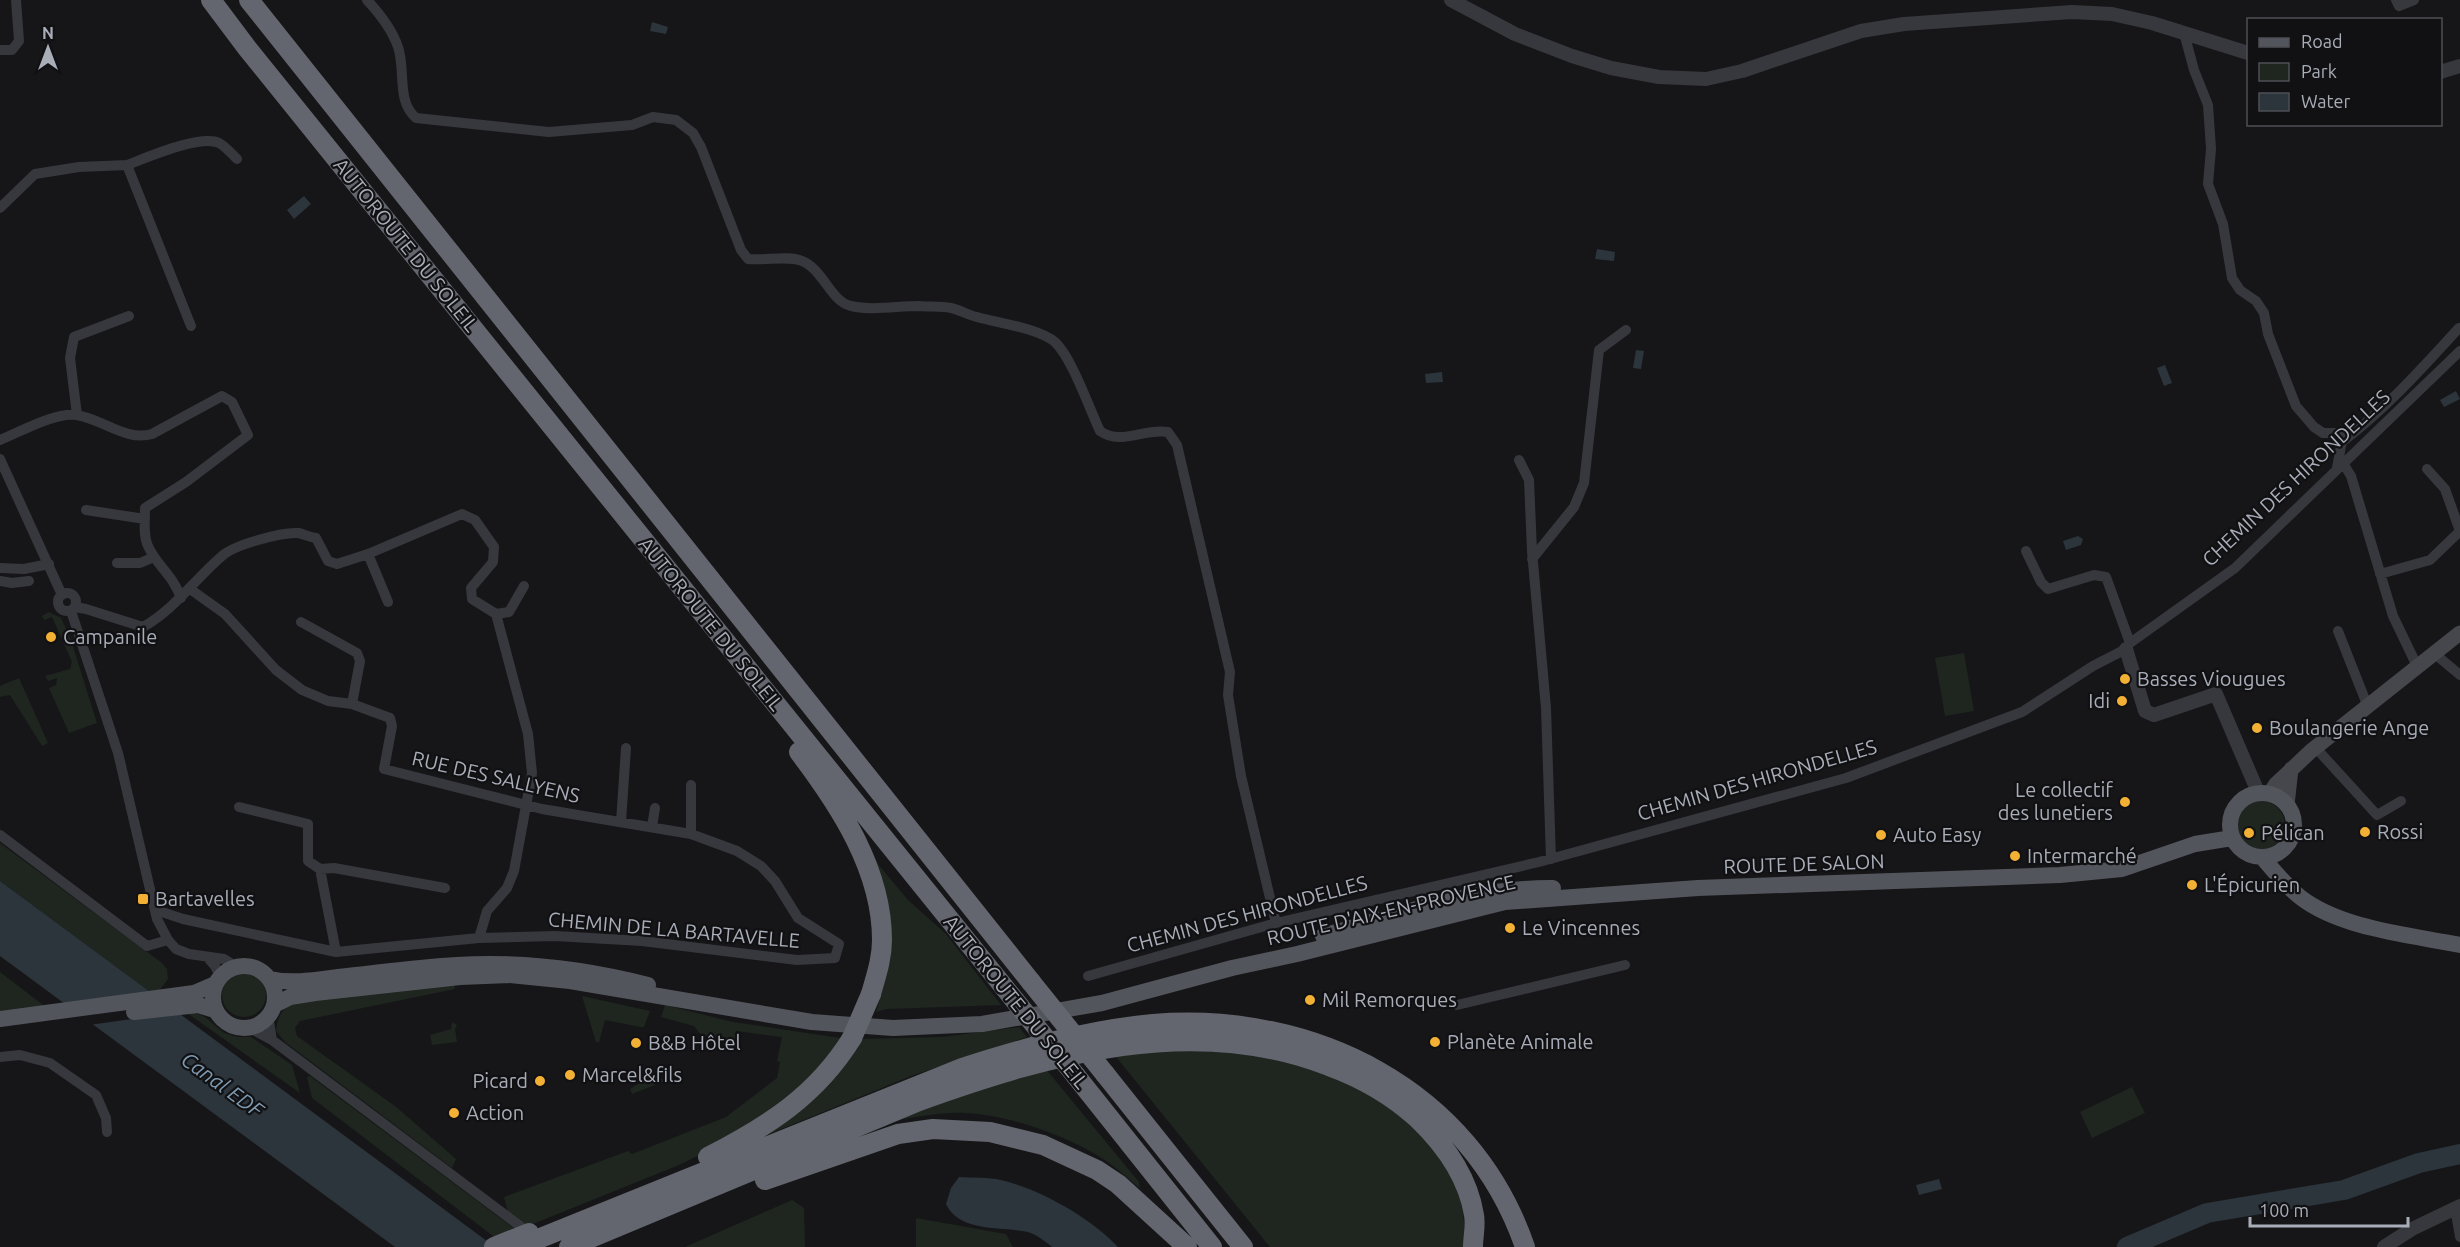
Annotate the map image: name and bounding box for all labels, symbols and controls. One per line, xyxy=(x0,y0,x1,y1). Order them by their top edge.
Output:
north arrow xyxy=(18,18,78,78)
legend xyxy=(2247,18,2442,126)
text: N xyxy=(42,24,54,42)
text: Road xyxy=(2301,31,2343,51)
text: Park xyxy=(2301,61,2337,81)
text: Water xyxy=(2301,91,2351,111)
street label: AUTOROUTE DU SOLEIL xyxy=(329,153,483,336)
street label: CHEMIN DES HIRONDELLES xyxy=(2197,385,2394,571)
street label: AUTOROUTE DU SOLEIL xyxy=(634,532,788,715)
place label: Campanile xyxy=(63,625,157,648)
marker: Campanile xyxy=(44,630,58,644)
place label: Basses Viougues xyxy=(2137,667,2286,690)
marker: Basses Viougues xyxy=(2118,672,2132,686)
place label: Idi xyxy=(2088,689,2110,712)
marker: Idi xyxy=(2115,694,2129,708)
place label: Boulangerie Ange xyxy=(2269,716,2429,739)
marker: Boulangerie Ange xyxy=(2250,721,2264,735)
street label: CHEMIN DES HIRONDELLES xyxy=(1635,734,1879,825)
street label: RUE DES SALLYENS xyxy=(410,746,582,807)
place label: Le collectif des lunetiers xyxy=(1998,778,2113,824)
marker: Le collectif des lunetiers xyxy=(2118,795,2132,809)
place label: Rossi xyxy=(2377,820,2423,843)
place label: Pélican xyxy=(2261,821,2325,844)
place label: Auto Easy xyxy=(1893,823,1982,846)
marker: Rossi xyxy=(2358,825,2372,839)
marker: Pélican xyxy=(2242,826,2256,840)
marker: Auto Easy xyxy=(1874,828,1888,842)
place label: Intermarché xyxy=(2027,844,2137,867)
street label: ROUTE DE SALON xyxy=(1723,849,1885,878)
marker: Intermarché xyxy=(2008,849,2022,863)
street label: CHEMIN DES HIRONDELLES xyxy=(1124,870,1370,957)
street label: ROUTE D'AIX-EN-PROVENCE xyxy=(1264,870,1517,949)
place label: L'Épicurien xyxy=(2204,873,2300,896)
marker: L'Épicurien xyxy=(2185,878,2199,892)
place label: Bartavelles xyxy=(155,887,255,910)
marker: Bartavelles xyxy=(136,892,150,906)
street label: CHEMIN DE LA BARTAVELLE xyxy=(547,907,801,952)
street label: AUTOROUTE DU SOLEIL xyxy=(939,910,1093,1093)
place label: Le Vincennes xyxy=(1522,916,1640,939)
marker: Le Vincennes xyxy=(1503,921,1517,935)
place label: Mil Remorques xyxy=(1322,988,1457,1011)
marker: Mil Remorques xyxy=(1303,993,1317,1007)
place label: Planète Animale xyxy=(1447,1030,1594,1053)
place label: B&B Hôtel xyxy=(648,1031,741,1054)
marker: Planète Animale xyxy=(1428,1035,1442,1049)
marker: B&B Hôtel xyxy=(629,1036,643,1050)
water label: Canal EDF xyxy=(177,1047,270,1123)
place label: Marcel&fils xyxy=(582,1063,682,1086)
marker: Marcel&fils xyxy=(563,1068,577,1082)
place label: Picard xyxy=(472,1069,528,1092)
marker: Picard xyxy=(533,1074,547,1088)
place label: Action xyxy=(466,1101,524,1124)
marker: Action xyxy=(447,1106,461,1120)
scale bar xyxy=(2250,1190,2408,1228)
text: 100 m xyxy=(2259,1200,2309,1220)

